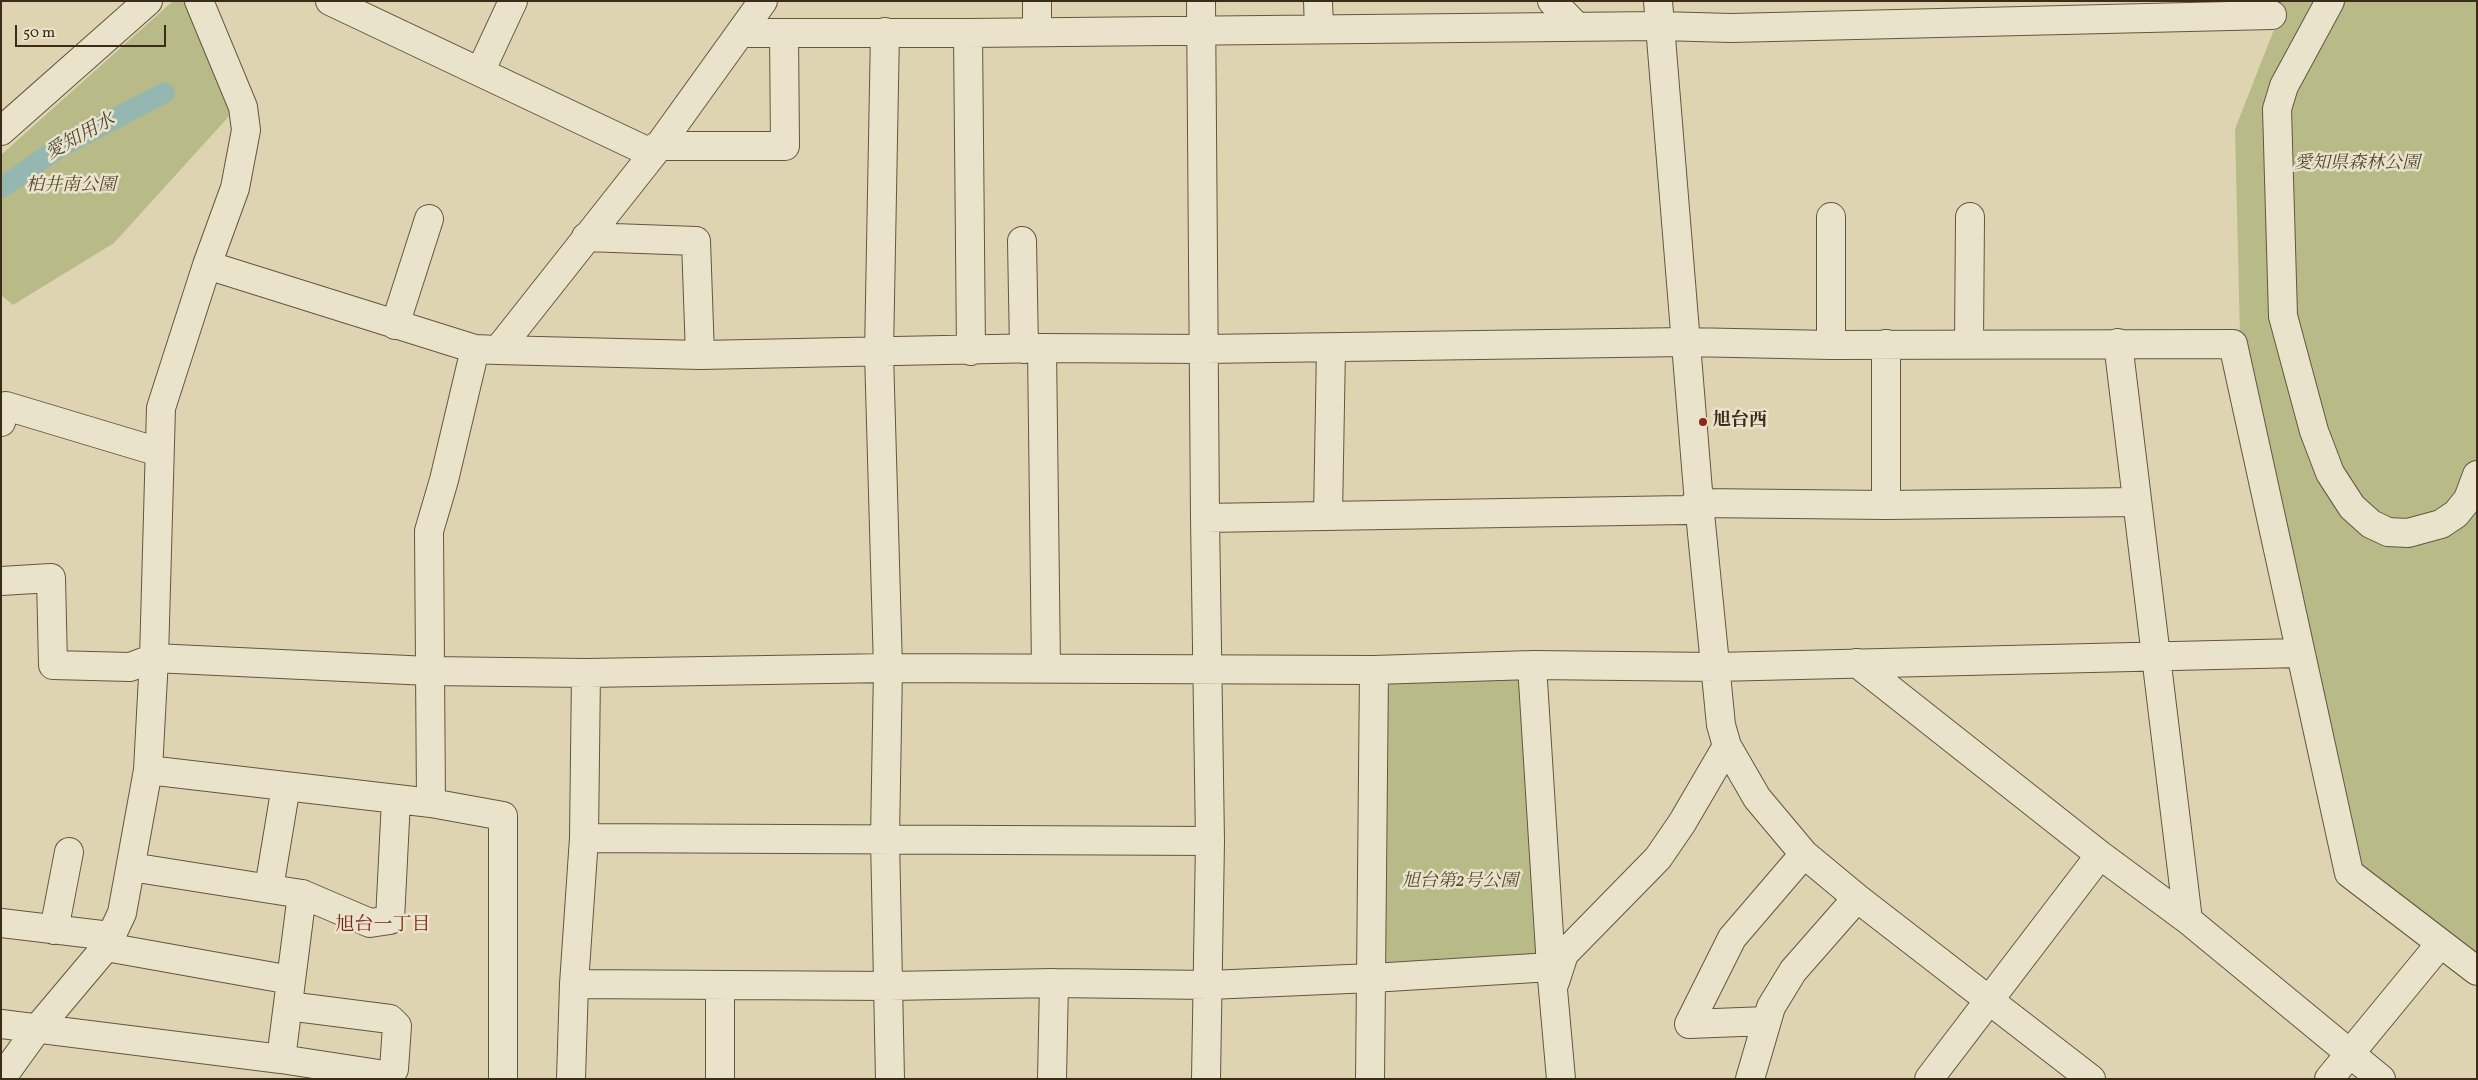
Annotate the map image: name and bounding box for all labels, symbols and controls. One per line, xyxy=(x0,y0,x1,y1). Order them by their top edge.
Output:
scale bar xyxy=(18,15,169,47)
text: 50 m xyxy=(23,23,55,44)
water label: 愛知用水 xyxy=(42,110,120,166)
park label: 愛知県森林公園 xyxy=(2294,154,2420,176)
park label: 柏井南公園 xyxy=(26,176,116,198)
place label: 旭台西 xyxy=(1713,411,1767,433)
marker: 旭台西 xyxy=(1697,416,1709,428)
park label: 旭台第2号公園 xyxy=(1402,872,1518,894)
district label: 旭台一丁目 xyxy=(336,916,430,938)

